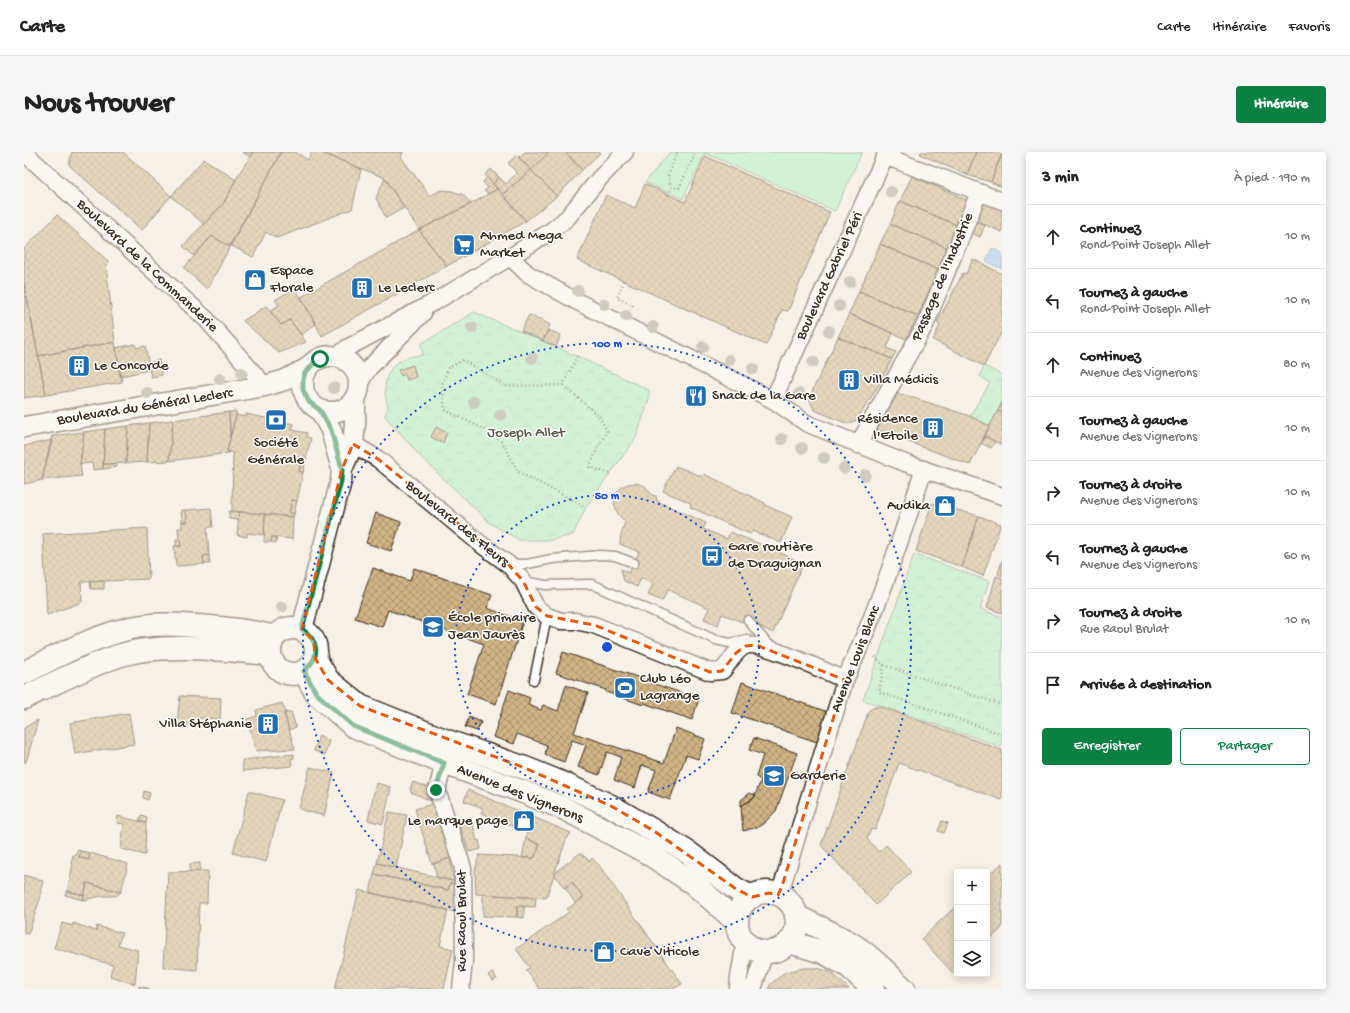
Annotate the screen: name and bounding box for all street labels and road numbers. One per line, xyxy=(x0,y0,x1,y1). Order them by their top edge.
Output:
street label: Boulevard de la Commanderie xyxy=(72,195,222,336)
street label: Boulevard Gabriel Péri xyxy=(792,209,868,344)
street label: Passage de l'Industrie xyxy=(907,210,978,345)
street label: Boulevard du Général Leclerc xyxy=(55,384,235,430)
street label: Boulevard des Fleurs xyxy=(401,476,513,572)
street label: Avenue Louis Blanc xyxy=(827,602,885,715)
street label: Avenue des Vignerons xyxy=(454,760,586,828)
street label: Rue Raoul Brulat xyxy=(453,868,471,972)

